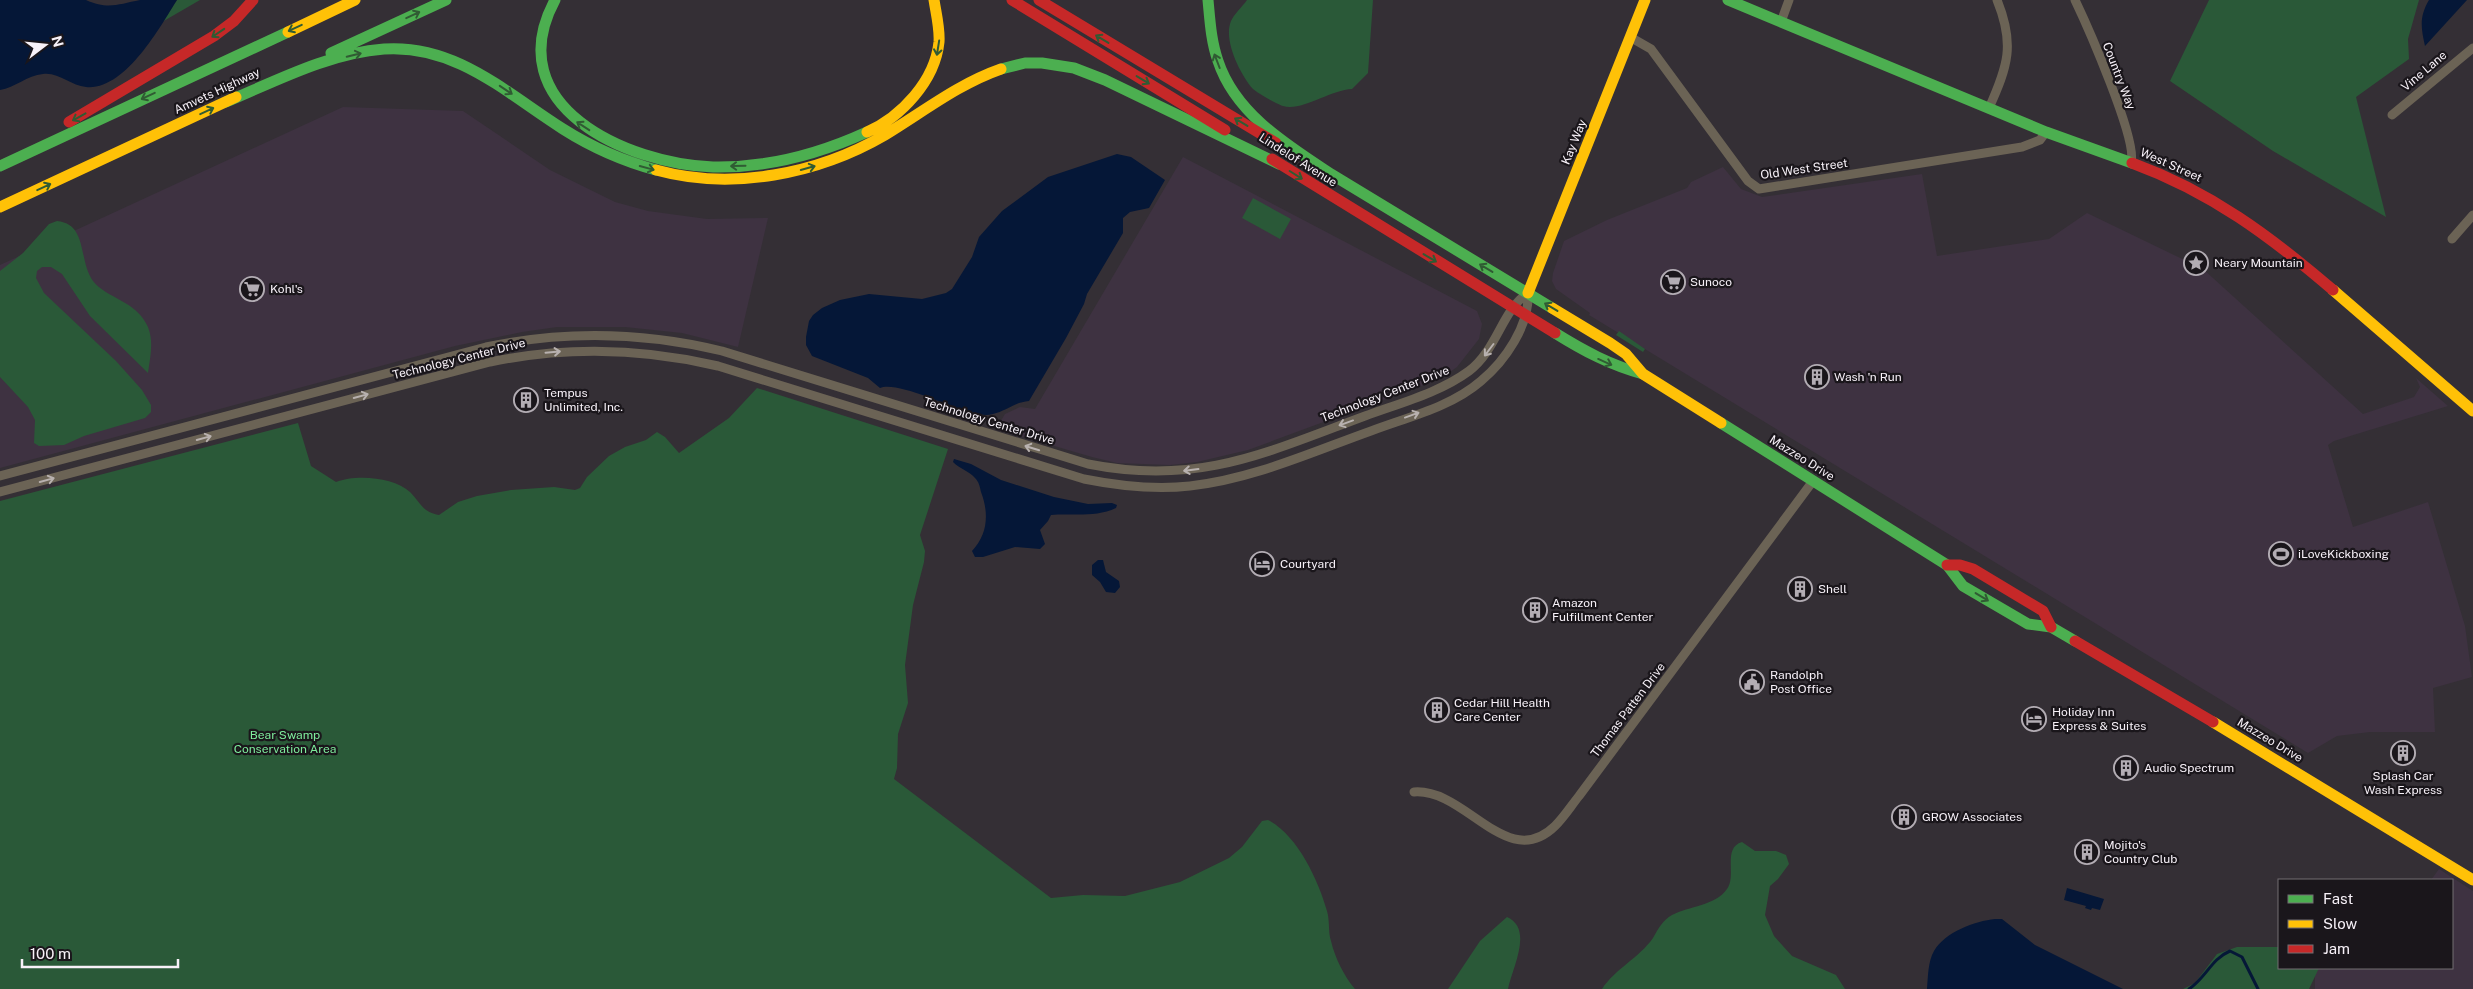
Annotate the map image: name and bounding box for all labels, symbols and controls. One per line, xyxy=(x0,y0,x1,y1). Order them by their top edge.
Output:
one-way arrow xyxy=(405,10,420,20)
north arrow xyxy=(20,20,70,70)
one-way arrow xyxy=(288,24,303,33)
one-way arrow xyxy=(211,28,225,38)
one-way arrow xyxy=(1095,33,1109,43)
text: N xyxy=(48,34,67,49)
one-way arrow xyxy=(933,40,943,56)
street label: Country Way xyxy=(2100,40,2138,112)
street label: Vine Lane xyxy=(2399,48,2450,94)
one-way arrow xyxy=(345,50,361,60)
one-way arrow xyxy=(1212,54,1221,69)
street label: Amvets Highway xyxy=(172,65,263,117)
one-way arrow xyxy=(1136,75,1150,85)
one-way arrow xyxy=(498,85,512,95)
one-way arrow xyxy=(141,92,156,102)
one-way arrow xyxy=(199,105,214,115)
one-way arrow xyxy=(72,112,86,122)
one-way arrow xyxy=(1235,117,1249,127)
street label: Kay Way xyxy=(1559,117,1590,167)
one-way arrow xyxy=(576,121,590,131)
street label: Lindelof Avenue xyxy=(1256,130,1340,190)
street label: West Street xyxy=(2138,145,2204,185)
street label: Old West Street xyxy=(1759,156,1849,182)
one-way arrow xyxy=(730,162,746,171)
one-way arrow xyxy=(639,163,655,173)
one-way arrow xyxy=(799,163,815,173)
one-way arrow xyxy=(1289,169,1303,180)
one-way arrow xyxy=(36,181,51,191)
place icon: Neary Mountain xyxy=(2183,250,2209,276)
one-way arrow xyxy=(1423,253,1437,263)
place label: Neary Mountain xyxy=(2214,256,2303,270)
one-way arrow xyxy=(1479,263,1493,273)
supermarket icon: Sunoco xyxy=(1660,269,1686,295)
place label: Sunoco xyxy=(1690,275,1732,289)
supermarket icon: Kohl's xyxy=(239,276,265,302)
place label: Kohl's xyxy=(270,282,303,296)
one-way arrow xyxy=(1545,302,1559,312)
street label: Technology Center Drive xyxy=(391,336,527,382)
one-way arrow xyxy=(1483,343,1494,356)
one-way arrow xyxy=(545,347,561,357)
one-way arrow xyxy=(1597,358,1612,367)
street label: Technology Center Drive xyxy=(1319,363,1451,425)
building icon: Wash 'n Run xyxy=(1804,364,1830,390)
place label: Wash 'n Run xyxy=(1834,370,1902,384)
place label: Tempus Unlimited, Inc. xyxy=(544,386,623,414)
building icon: Tempus Unlimited, Inc. xyxy=(513,387,539,413)
one-way arrow xyxy=(353,391,369,401)
street label: Technology Center Drive xyxy=(922,394,1056,448)
one-way arrow xyxy=(1404,410,1419,419)
one-way arrow xyxy=(1339,419,1355,428)
street label: Mazzeo Drive xyxy=(1767,432,1837,484)
one-way arrow xyxy=(196,433,212,442)
one-way arrow xyxy=(1024,442,1040,452)
one-way arrow xyxy=(1184,465,1200,475)
one-way arrow xyxy=(39,475,55,484)
sports icon: iLoveKickboxing xyxy=(2268,541,2294,567)
place label: iLoveKickboxing xyxy=(2298,547,2389,561)
hotel icon: Courtyard xyxy=(1249,551,1275,577)
place label: Courtyard xyxy=(1280,557,1336,571)
building icon: Shell xyxy=(1787,576,1813,602)
place label: Shell xyxy=(1818,582,1847,596)
one-way arrow xyxy=(1975,593,1989,603)
place label: Amazon Fulfillment Center xyxy=(1552,596,1654,624)
building icon: Amazon Fulfillment Center xyxy=(1522,597,1548,623)
street label: Thomas Patten Drive xyxy=(1588,660,1668,760)
place label: Randolph Post Office xyxy=(1770,668,1832,696)
public building icon: Randolph Post Office xyxy=(1739,669,1765,695)
place label: Cedar Hill Health Care Center xyxy=(1454,696,1550,724)
building icon: Cedar Hill Health Care Center xyxy=(1424,697,1450,723)
place label: Holiday Inn Express & Suites xyxy=(2052,705,2146,733)
hotel icon: Holiday Inn Express & Suites xyxy=(2021,706,2047,732)
street label: Mazzeo Drive xyxy=(2235,715,2305,765)
park label: Bear Swamp Conservation Area xyxy=(234,728,336,756)
building icon: Splash Car Wash Express xyxy=(2390,740,2416,766)
building icon: Audio Spectrum xyxy=(2113,755,2139,781)
place label: Audio Spectrum xyxy=(2144,761,2234,775)
place label: Splash Car Wash Express xyxy=(2364,769,2442,797)
building icon: GROW Associates xyxy=(1891,804,1917,830)
place label: GROW Associates xyxy=(1922,810,2022,824)
place label: Mojito's Country Club xyxy=(2104,838,2177,866)
building icon: Mojito's Country Club xyxy=(2074,839,2100,865)
legend xyxy=(2278,879,2453,969)
text: Fast xyxy=(2323,890,2353,907)
text: Slow xyxy=(2323,915,2358,932)
scale bar xyxy=(22,936,179,968)
text: Jam xyxy=(2323,940,2350,957)
text: 100 m xyxy=(30,945,71,962)

